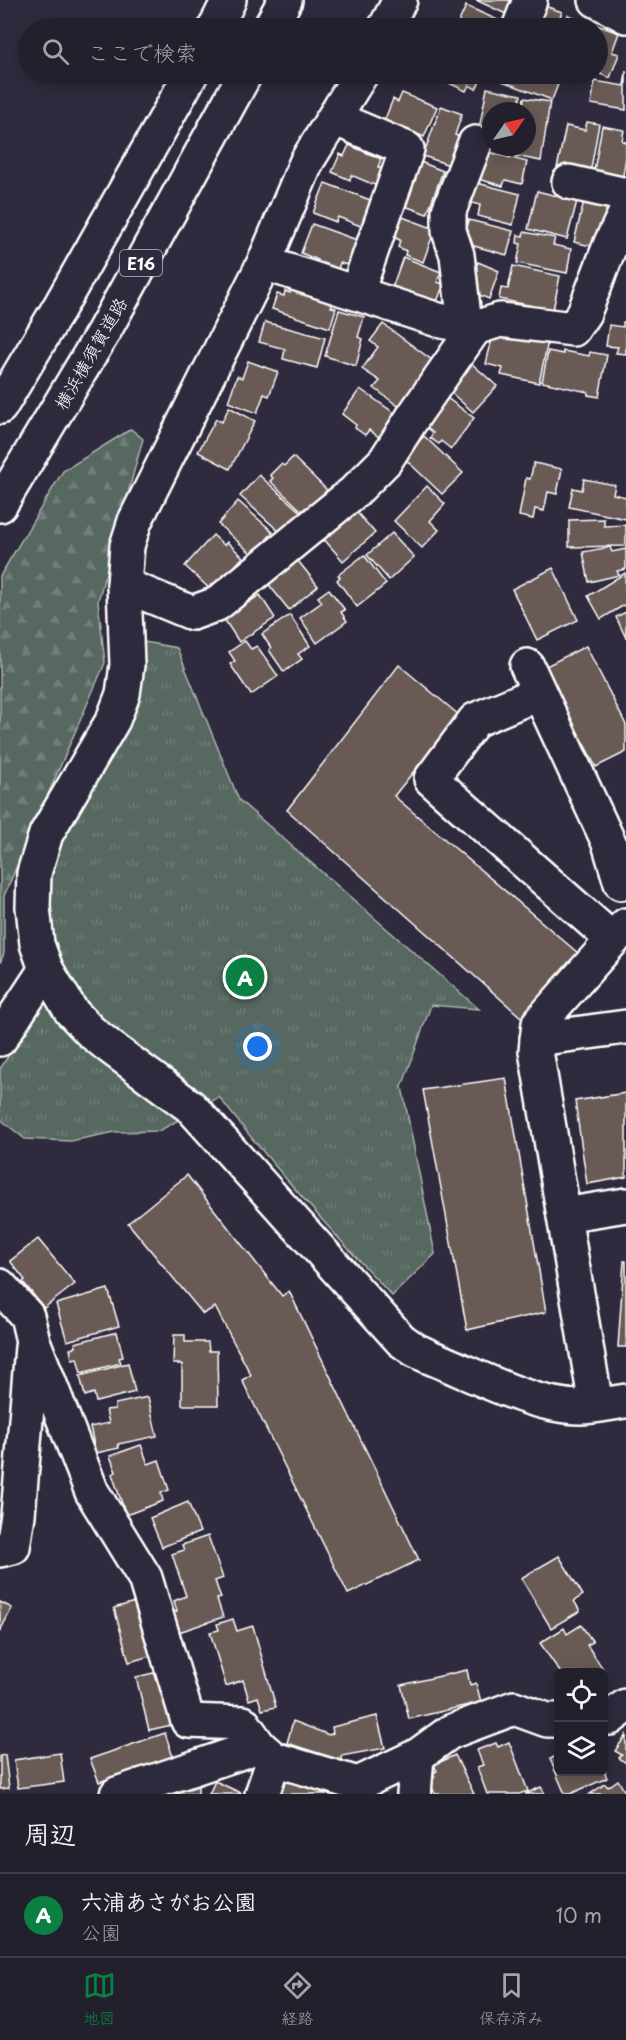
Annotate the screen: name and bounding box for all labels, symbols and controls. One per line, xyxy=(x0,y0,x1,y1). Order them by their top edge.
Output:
search box xyxy=(18,18,608,84)
icon: search xyxy=(39,35,72,68)
text: ここで検索 xyxy=(87,35,197,68)
north arrow xyxy=(482,102,536,156)
road number: E16 xyxy=(120,250,162,276)
street label: 横浜横須賀道路 xyxy=(47,292,133,414)
pin: A xyxy=(226,954,264,1000)
your location xyxy=(243,1032,272,1061)
map controls xyxy=(554,1668,608,1776)
button: locate xyxy=(554,1668,608,1722)
button: layers xyxy=(554,1722,608,1776)
text: 周辺 xyxy=(24,1814,76,1853)
text: 六浦あさがお公園 xyxy=(81,1884,256,1917)
text: A xyxy=(36,1900,51,1930)
text: 10 m xyxy=(555,1900,602,1930)
text: 公園 xyxy=(81,1917,121,1947)
tab: 地図 xyxy=(83,1969,116,2029)
tab: 経路 xyxy=(281,1969,314,2029)
tab: 保存済み xyxy=(479,1969,543,2029)

